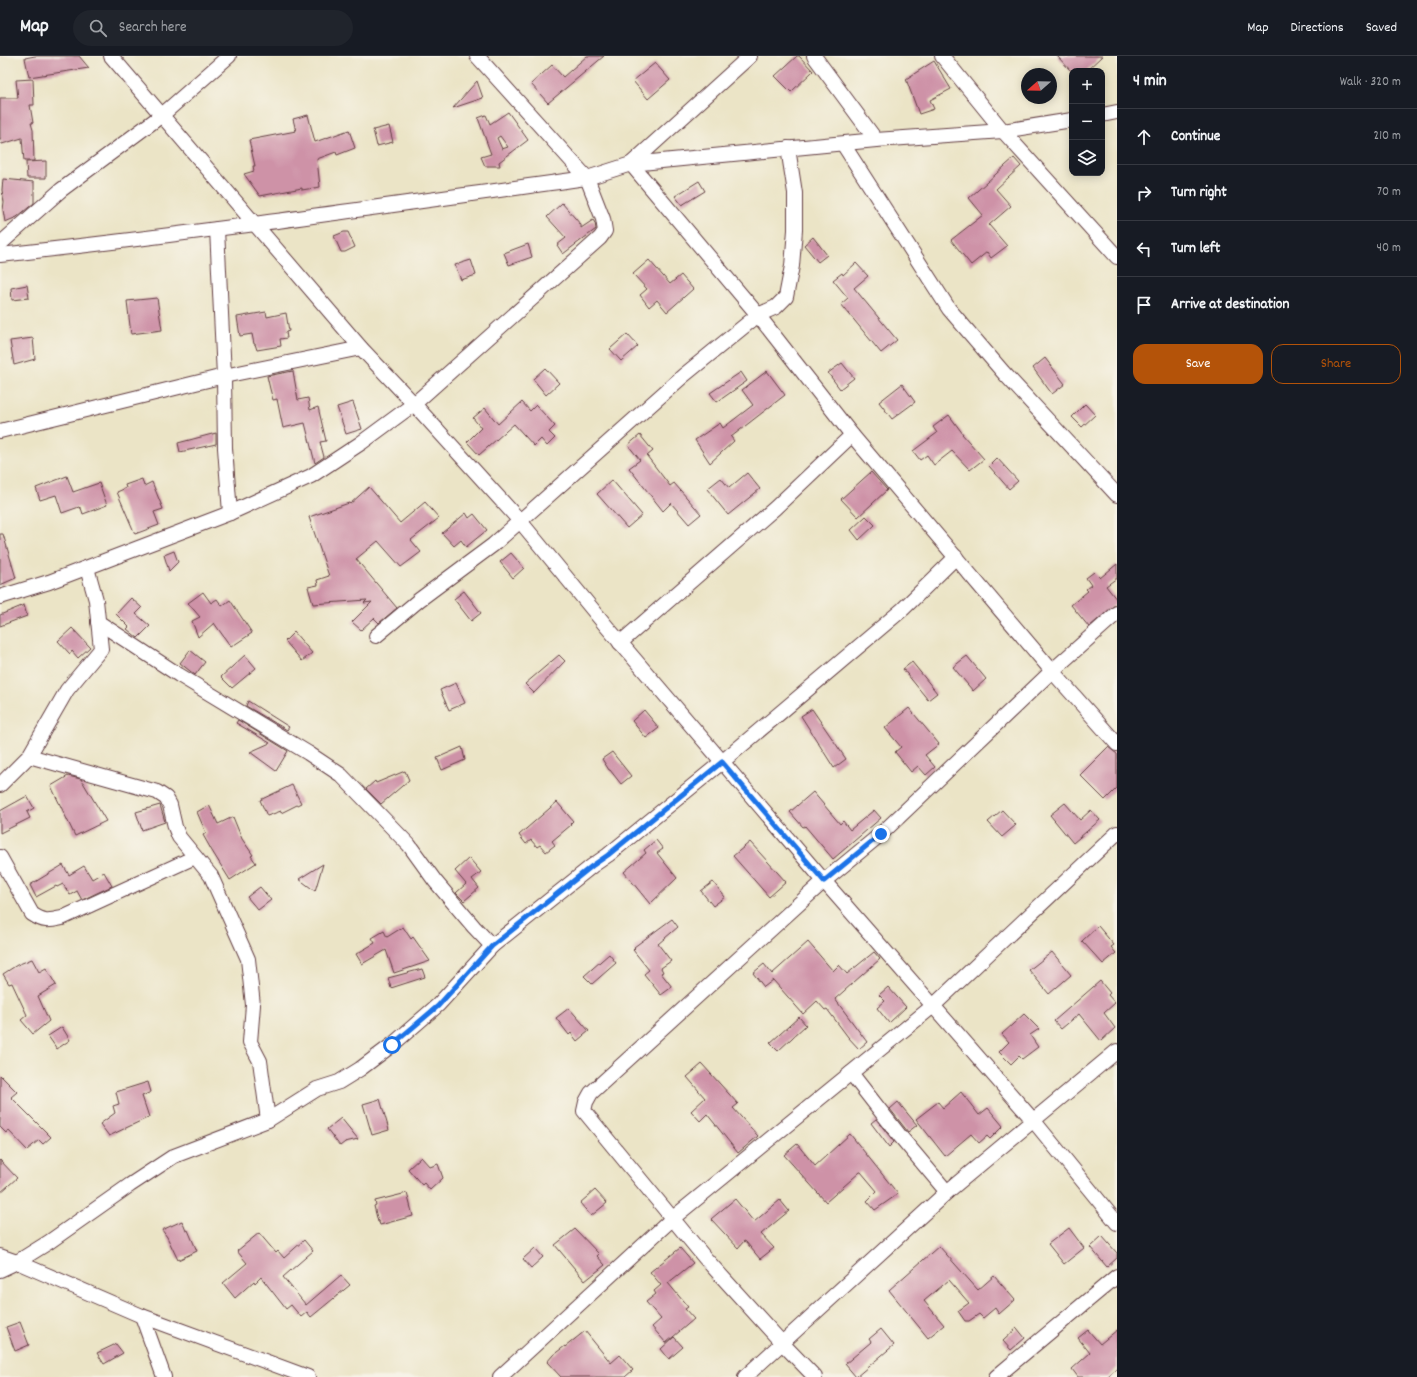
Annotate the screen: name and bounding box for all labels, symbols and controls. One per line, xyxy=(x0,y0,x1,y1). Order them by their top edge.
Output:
search box xyxy=(73,10,353,46)
text: Map xyxy=(20,14,49,41)
icon: search xyxy=(87,17,109,39)
text: Search here xyxy=(119,17,187,39)
text: Map xyxy=(1247,18,1269,38)
text: Directions xyxy=(1291,18,1344,38)
text: Saved xyxy=(1366,18,1397,38)
north arrow xyxy=(1021,68,1057,104)
map controls xyxy=(1069,68,1105,176)
button: + xyxy=(1069,68,1105,104)
text: 4 min xyxy=(1133,70,1167,94)
text: Walk · 320 m xyxy=(1340,73,1401,92)
button: − xyxy=(1069,104,1105,140)
icon: ahead xyxy=(1133,126,1155,148)
text: Continue xyxy=(1171,126,1220,148)
text: 210 m xyxy=(1373,127,1401,146)
button: layers xyxy=(1069,140,1105,176)
icon: right xyxy=(1133,182,1155,204)
text: Turn right xyxy=(1171,182,1227,204)
text: 70 m xyxy=(1377,183,1401,202)
icon: left xyxy=(1133,238,1155,260)
text: Turn left xyxy=(1171,238,1220,260)
text: 40 m xyxy=(1377,239,1401,258)
icon: arrive xyxy=(1133,294,1155,316)
text: Arrive at destination xyxy=(1171,294,1289,316)
button: Save xyxy=(1133,344,1263,384)
button: Share xyxy=(1271,344,1401,384)
route end xyxy=(872,825,890,843)
route start xyxy=(383,1036,401,1054)

